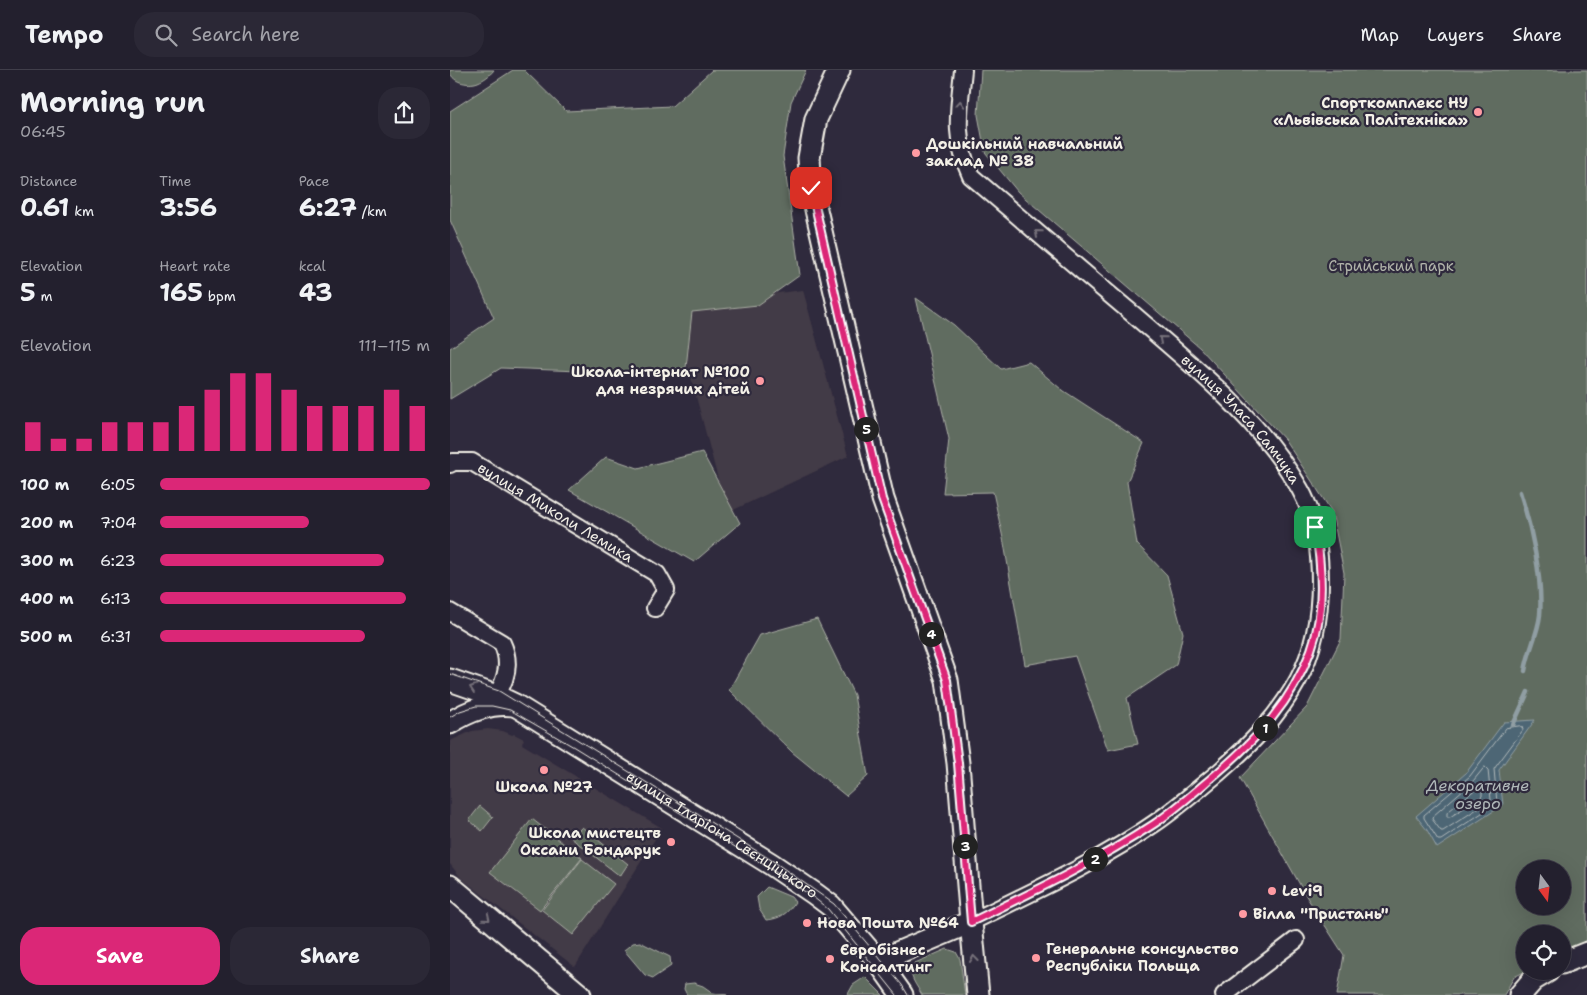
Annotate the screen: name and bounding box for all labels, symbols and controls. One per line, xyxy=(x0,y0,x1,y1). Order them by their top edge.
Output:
search box xyxy=(134,12,484,57)
text: Tempo xyxy=(25,19,104,51)
icon: search xyxy=(152,21,180,49)
text: Search here xyxy=(192,22,300,47)
text: Map xyxy=(1361,23,1399,47)
text: Layers xyxy=(1427,23,1484,47)
text: Share xyxy=(1512,23,1562,47)
text: Morning run xyxy=(20,83,205,121)
button: share xyxy=(378,87,430,139)
place label: Спорткомплекс НУ «Львівська Політехніка» xyxy=(1273,93,1468,130)
one-way arrow xyxy=(954,100,965,108)
marker: Спорткомплекс НУ «Львівська Політехніка» xyxy=(1472,106,1484,118)
text: 06:45 xyxy=(20,121,66,142)
place label: Дошкільний навчальний заклад № 38 xyxy=(926,134,1124,171)
marker: Дошкільний навчальний заклад № 38 xyxy=(910,147,922,159)
pin xyxy=(790,167,832,209)
text: Distance xyxy=(20,172,77,190)
text: Time xyxy=(159,172,191,190)
text: Pace xyxy=(299,172,329,190)
icon: check xyxy=(797,174,825,202)
text: 0.61 xyxy=(20,190,70,224)
text: 3:56 xyxy=(159,190,217,224)
text: 6:27 xyxy=(299,190,357,224)
text: km xyxy=(70,202,94,220)
text: /km xyxy=(357,202,387,220)
one-way arrow xyxy=(1035,231,1044,239)
park label: Стрийський парк xyxy=(1328,256,1454,276)
text: Elevation xyxy=(20,257,83,275)
text: Heart rate xyxy=(159,257,231,275)
text: kcal xyxy=(299,257,326,275)
text: 5 xyxy=(20,275,36,309)
text: 165 xyxy=(159,275,203,309)
text: 43 xyxy=(299,275,332,309)
text: m xyxy=(36,287,52,305)
text: bpm xyxy=(203,287,236,305)
text: Elevation xyxy=(20,335,92,356)
text: 111–115 m xyxy=(358,335,430,356)
one-way arrow xyxy=(1158,335,1167,344)
street label: вулиця Уласа Самчука xyxy=(1177,350,1305,488)
place label: Школа-інтернат №100 для незрячих дітей xyxy=(571,362,751,399)
marker: Школа-інтернат №100 для незрячих дітей xyxy=(754,375,766,387)
pin: 5 xyxy=(854,416,878,442)
text: 5 xyxy=(862,420,871,438)
street label: вулиця Миколи Лемика xyxy=(474,458,637,568)
text: 100 m xyxy=(20,474,69,495)
text: 6:05 xyxy=(100,474,135,495)
pin xyxy=(1294,506,1336,548)
text: 200 m xyxy=(20,512,73,533)
text: 7:04 xyxy=(100,512,136,533)
icon: arrive xyxy=(1301,513,1329,541)
text: 300 m xyxy=(20,550,74,571)
text: 6:23 xyxy=(100,550,136,571)
text: 400 m xyxy=(20,588,74,609)
text: 6:13 xyxy=(100,588,131,609)
pin: 4 xyxy=(918,622,944,646)
text: 4 xyxy=(927,625,936,643)
text: 500 m xyxy=(20,626,72,647)
text: 6:31 xyxy=(100,626,131,647)
one-way arrow xyxy=(469,684,478,694)
pin: 1 xyxy=(1252,716,1278,740)
text: 1 xyxy=(1262,719,1269,737)
marker: Школа №27 xyxy=(538,764,550,776)
street label: вулиця Іларіона Свєнціцького xyxy=(622,767,822,903)
water label: Декоративне озеро xyxy=(1426,775,1529,814)
place label: Школа №27 xyxy=(495,777,593,797)
place label: Школа мистецтв Оксани Бондарук xyxy=(520,823,662,860)
pin: 3 xyxy=(952,834,978,858)
marker: Школа мистецтв Оксани Бондарук xyxy=(665,836,677,848)
text: 3 xyxy=(961,837,970,855)
pin: 2 xyxy=(1082,846,1108,872)
text: 2 xyxy=(1091,850,1100,868)
north arrow xyxy=(1516,860,1571,915)
map controls xyxy=(1516,860,1571,980)
place label: Levi9 xyxy=(1282,881,1323,901)
marker: Levi9 xyxy=(1266,885,1278,897)
place label: Вілла "Пристань" xyxy=(1253,904,1389,924)
marker: Вілла "Пристань" xyxy=(1237,908,1249,920)
one-way arrow xyxy=(481,912,490,921)
place label: Нова Пошта №64 xyxy=(817,913,959,933)
marker: Нова Пошта №64 xyxy=(801,917,813,929)
button: locate xyxy=(1516,925,1571,980)
button: Save xyxy=(20,927,220,985)
button: Share xyxy=(230,927,430,985)
place label: Генеральне консульство Республіки Польща xyxy=(1046,939,1239,976)
place label: Євробізнес Консалтинг xyxy=(840,940,932,977)
marker: Генеральне консульство Республіки Польща xyxy=(1030,952,1042,964)
marker: Євробізнес Консалтинг xyxy=(824,953,836,965)
one-way arrow xyxy=(969,954,980,962)

